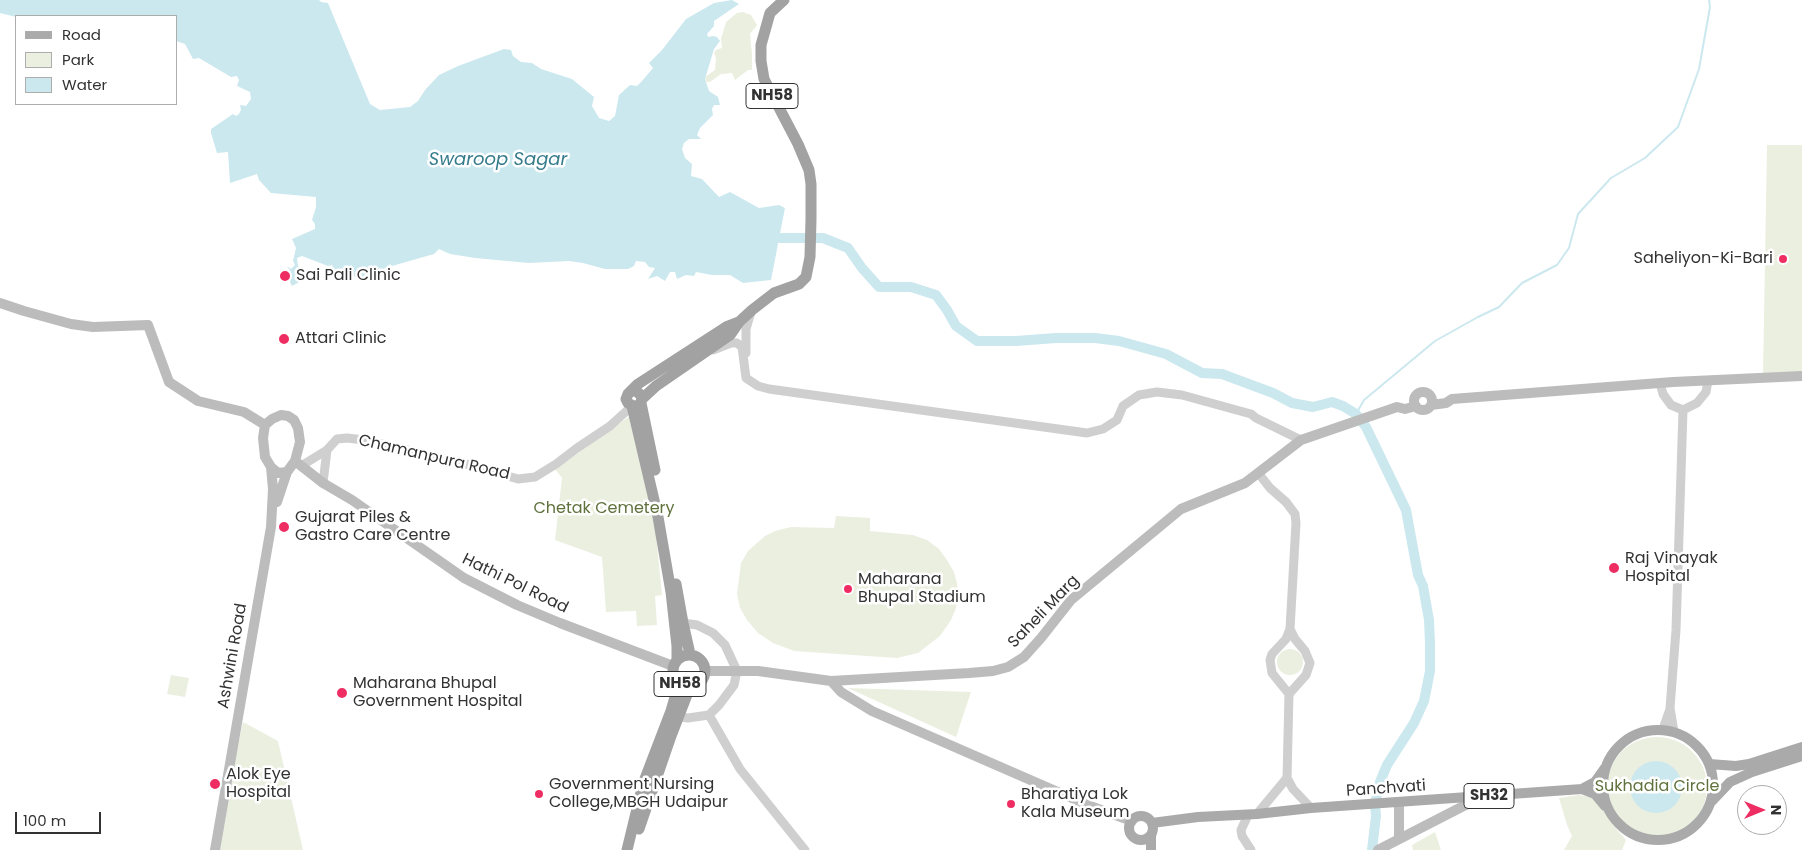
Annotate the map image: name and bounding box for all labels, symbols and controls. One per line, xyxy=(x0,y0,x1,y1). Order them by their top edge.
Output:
legend xyxy=(15,15,178,105)
text: Road xyxy=(62,24,101,45)
text: Park xyxy=(62,49,94,70)
text: Water xyxy=(62,74,107,95)
road number: NH58 xyxy=(746,84,798,108)
water label: Swaroop Sagar xyxy=(429,149,567,171)
place label: Saheliyon-Ki-Bari xyxy=(1634,249,1773,269)
marker: Saheliyon-Ki-Bari xyxy=(1777,253,1789,265)
place label: Sai Pali Clinic xyxy=(296,266,401,286)
marker: Sai Pali Clinic xyxy=(278,269,292,283)
place label: Attari Clinic xyxy=(295,329,387,349)
marker: Attari Clinic xyxy=(277,332,291,346)
street label: Chamanpura Road xyxy=(356,431,512,485)
park label: Chetak Cemetery xyxy=(533,499,675,519)
place label: Gujarat Piles & Gastro Care Centre xyxy=(295,508,450,546)
marker: Gujarat Piles & Gastro Care Centre xyxy=(277,520,291,534)
place label: Raj Vinayak Hospital xyxy=(1625,549,1718,587)
street label: Hathi Pol Road xyxy=(459,550,571,618)
marker: Raj Vinayak Hospital xyxy=(1607,561,1621,575)
place label: Maharana Bhupal Stadium xyxy=(858,570,986,608)
street label: Saheli Marg xyxy=(1004,572,1084,652)
marker: Maharana Bhupal Stadium xyxy=(842,583,854,595)
street label: Ashwini Road xyxy=(214,602,252,710)
road number: NH58 xyxy=(654,672,706,696)
place label: Maharana Bhupal Government Hospital xyxy=(353,674,523,712)
marker: Maharana Bhupal Government Hospital xyxy=(335,686,349,700)
place label: Alok Eye Hospital xyxy=(226,765,291,803)
place label: Government Nursing College,MBGH Udaipur xyxy=(549,775,728,813)
marker: Alok Eye Hospital xyxy=(208,777,222,791)
street label: Panchvati xyxy=(1346,777,1426,801)
park label: Sukhadia Circle xyxy=(1595,777,1719,797)
road number: SH32 xyxy=(1464,784,1514,808)
place label: Bharatiya Lok Kala Museum xyxy=(1021,785,1129,823)
north arrow xyxy=(1737,785,1787,835)
marker: Government Nursing College,MBGH Udaipur xyxy=(533,788,545,800)
marker: Bharatiya Lok Kala Museum xyxy=(1005,798,1017,810)
scale bar xyxy=(18,802,104,834)
text: N xyxy=(1766,805,1786,815)
text: 100 m xyxy=(23,810,66,831)

